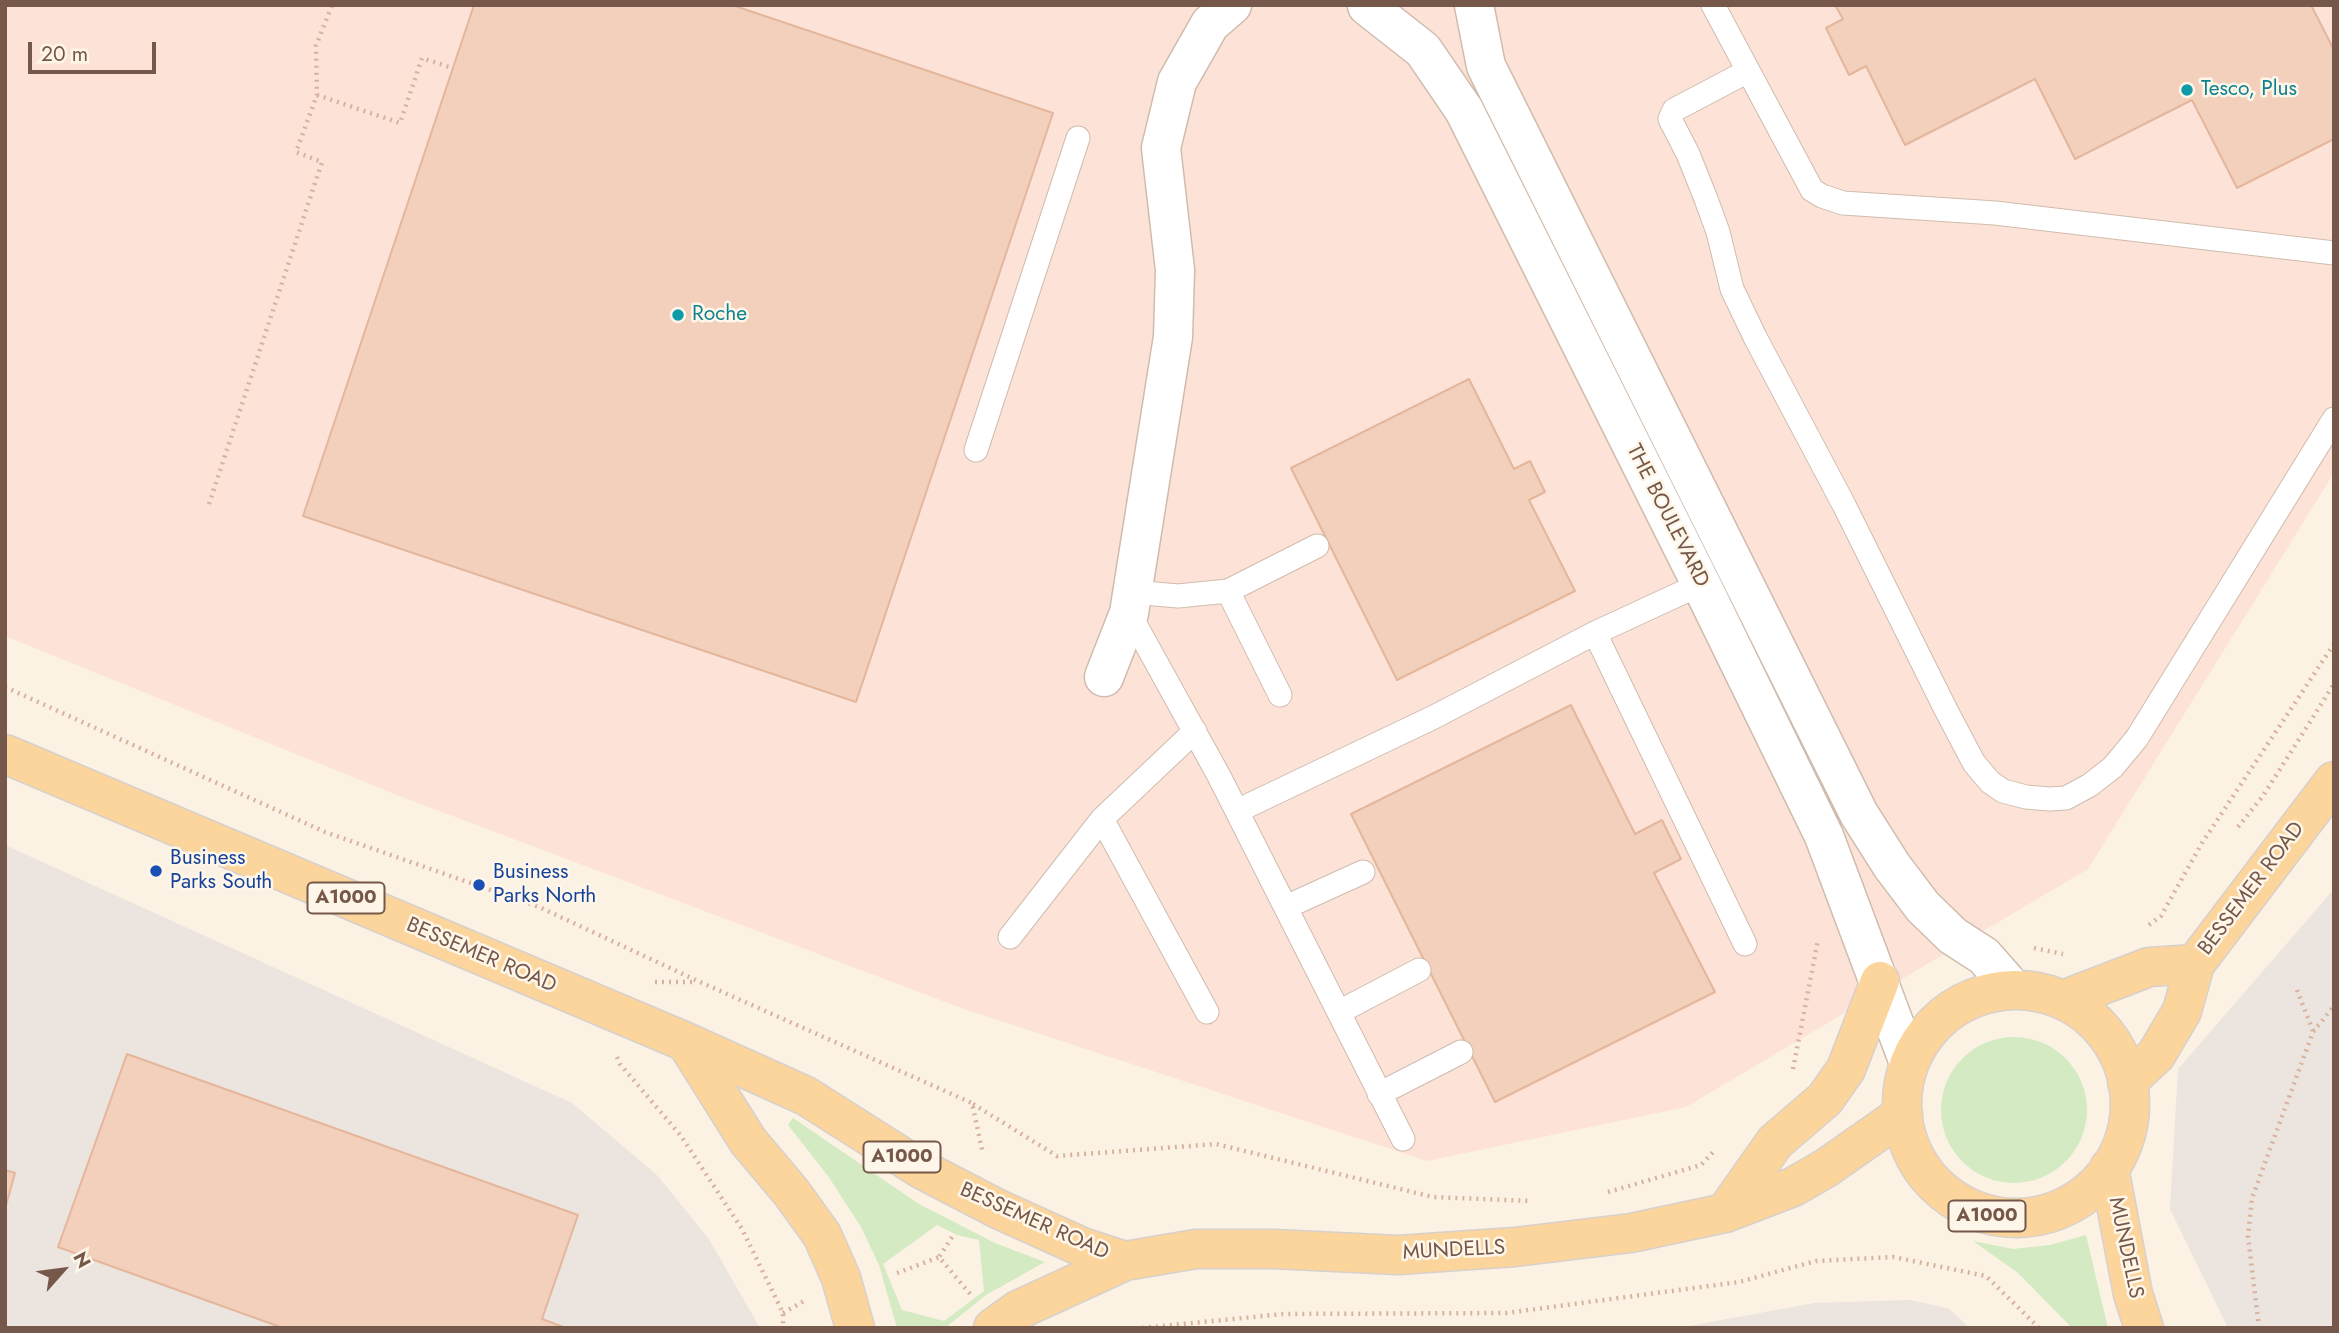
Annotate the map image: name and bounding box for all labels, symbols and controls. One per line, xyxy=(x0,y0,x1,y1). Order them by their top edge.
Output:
scale bar xyxy=(32,28,159,72)
text: 20 m xyxy=(41,39,88,69)
place label: Tesco, Plus xyxy=(2201,77,2297,103)
marker: Tesco, Plus xyxy=(2179,82,2195,98)
place label: Roche xyxy=(692,302,747,328)
marker: Roche xyxy=(670,307,686,323)
street label: THE BOULEVARD xyxy=(1620,440,1714,592)
street label: BESSEMER ROAD xyxy=(2194,817,2310,961)
place label: Business Parks South xyxy=(170,846,272,896)
place label: Business Parks North xyxy=(493,860,596,910)
marker: Business Parks South xyxy=(148,863,164,879)
marker: Business Parks North xyxy=(471,877,487,893)
road number: A1000 xyxy=(308,882,384,914)
street label: BESSEMER ROAD xyxy=(402,913,560,999)
road number: A1000 xyxy=(864,1142,940,1172)
street label: BESSEMER ROAD xyxy=(956,1178,1112,1266)
street label: MUNDELLS xyxy=(2102,1195,2148,1301)
road number: A1000 xyxy=(1948,1200,2025,1232)
north arrow xyxy=(28,1235,98,1305)
street label: MUNDELLS xyxy=(1402,1236,1506,1266)
text: N xyxy=(67,1247,97,1273)

